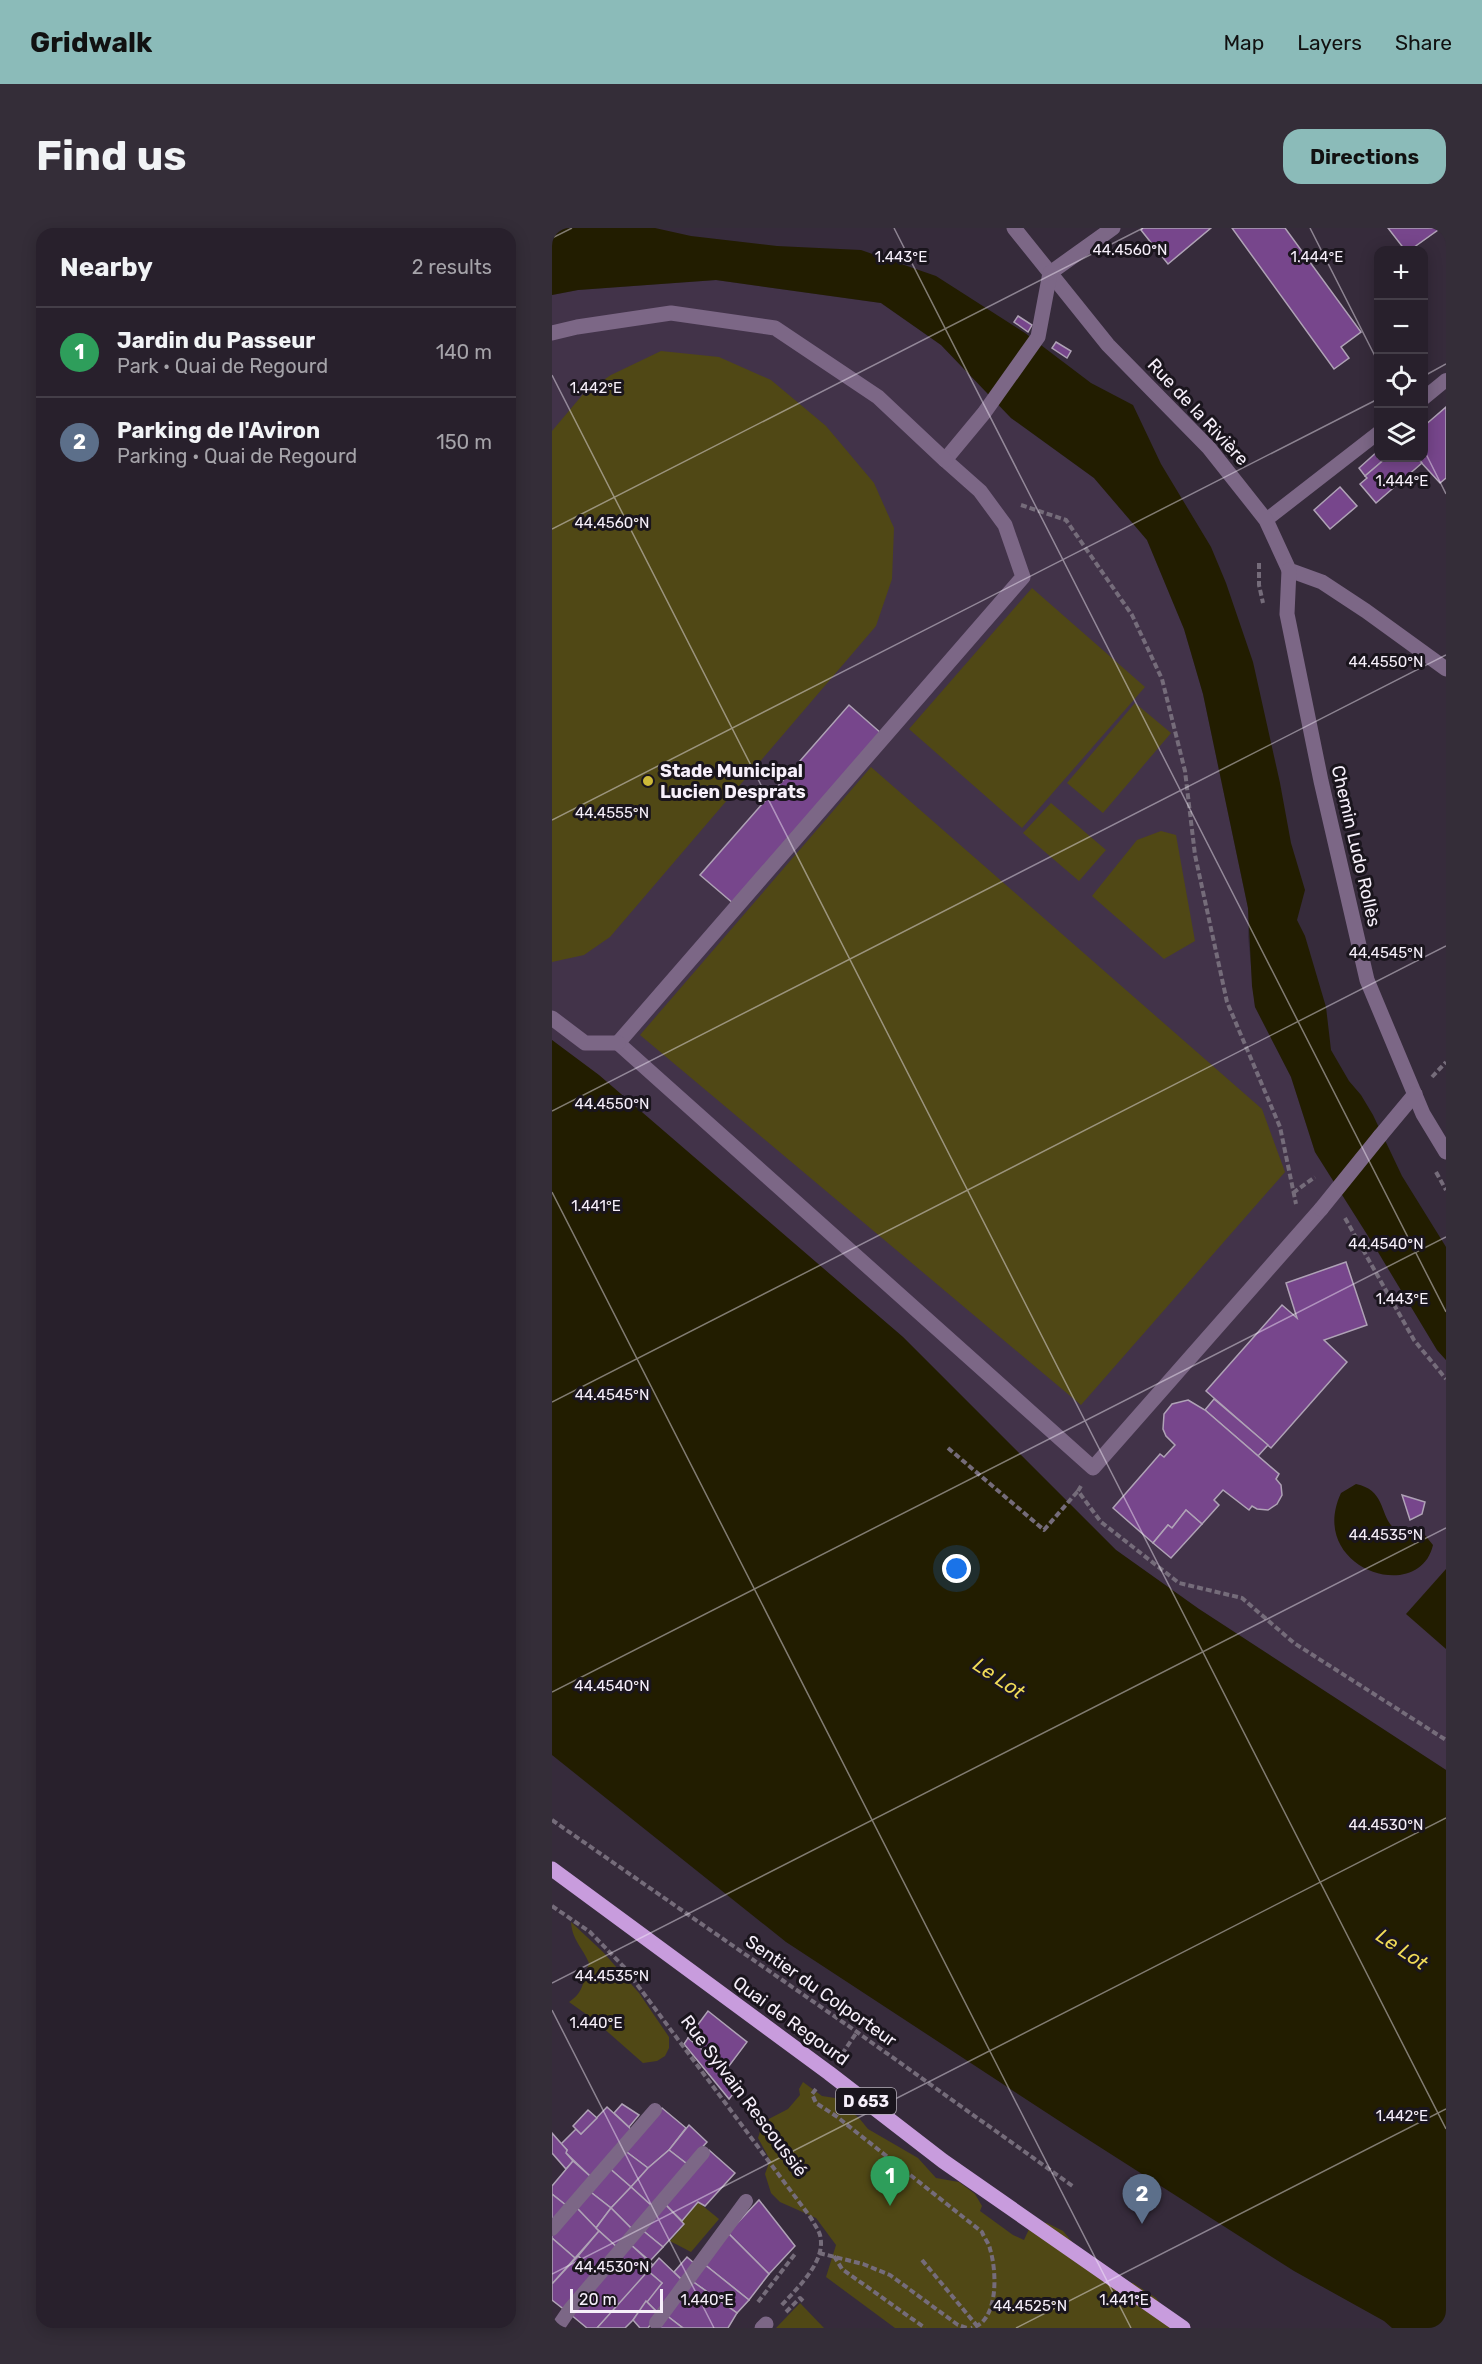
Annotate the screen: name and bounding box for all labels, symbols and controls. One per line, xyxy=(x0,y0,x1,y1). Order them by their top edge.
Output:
text: Gridwalk xyxy=(30,26,152,59)
text: Map xyxy=(1223,30,1264,55)
text: Layers xyxy=(1297,30,1362,55)
text: Share xyxy=(1395,30,1452,55)
button: Directions xyxy=(1283,129,1446,184)
text: Find us xyxy=(36,131,187,181)
text: 44.4560°N xyxy=(1093,241,1168,259)
map controls xyxy=(1374,246,1428,462)
button: + xyxy=(1374,246,1428,300)
text: 1.443°E xyxy=(875,248,927,266)
text: 1.444°E xyxy=(1291,248,1343,266)
text: Nearby xyxy=(60,252,153,283)
text: 2 results xyxy=(412,255,492,279)
button: − xyxy=(1374,300,1428,354)
text: Jardin du Passeur xyxy=(117,327,315,354)
text: 1 xyxy=(75,340,84,364)
text: 140 m xyxy=(436,340,492,364)
text: Park · Quai de Regourd xyxy=(117,354,328,378)
street label: Rue de la Rivière xyxy=(1143,354,1253,470)
button: locate xyxy=(1374,354,1428,408)
text: 1.442°E xyxy=(570,379,622,397)
button: layers xyxy=(1374,408,1428,462)
text: Parking de l'Aviron xyxy=(117,417,320,444)
text: 2 xyxy=(73,430,86,454)
text: 150 m xyxy=(436,430,492,454)
text: Parking · Quai de Regourd xyxy=(117,444,357,468)
text: 1.444°E xyxy=(1376,472,1428,490)
text: 44.4560°N xyxy=(575,514,650,532)
text: 44.4550°N xyxy=(1349,653,1423,671)
place label: Stade Municipal Lucien Desprats xyxy=(660,760,806,803)
street label: Chemin Ludo Rollès xyxy=(1327,763,1385,929)
marker: Stade Municipal Lucien Desprats xyxy=(641,774,655,788)
text: 44.4555°N xyxy=(575,804,649,822)
text: 44.4545°N xyxy=(1349,944,1423,962)
text: 44.4550°N xyxy=(575,1095,649,1113)
text: 1.441°E xyxy=(571,1197,621,1215)
text: 44.4540°N xyxy=(1348,1235,1424,1253)
text: 1.443°E xyxy=(1376,1290,1428,1308)
text: 44.4545°N xyxy=(575,1386,649,1404)
text: 44.4535°N xyxy=(1349,1526,1423,1544)
your location xyxy=(942,1554,971,1583)
water label: Le Lot xyxy=(969,1652,1030,1704)
text: 44.4540°N xyxy=(574,1677,650,1695)
text: 44.4530°N xyxy=(1349,1816,1423,1834)
water label: Le Lot xyxy=(1372,1923,1433,1975)
street label: Sentier du Colporteur xyxy=(741,1930,901,2052)
text: 44.4535°N xyxy=(575,1967,649,1985)
street label: Quai de Regourd xyxy=(729,1972,853,2070)
street label: Rue Sylvain Rescoussié xyxy=(676,2011,812,2181)
text: 1.440°E xyxy=(569,2014,623,2032)
road number: D 653 xyxy=(836,2088,896,2114)
text: 1.442°E xyxy=(1376,2107,1428,2125)
pin: 1 xyxy=(870,2156,910,2206)
pin: 2 xyxy=(1122,2174,1162,2224)
text: 44.4530°N xyxy=(575,2258,649,2276)
scale bar xyxy=(570,2286,663,2314)
text: 20 m xyxy=(579,2290,617,2309)
text: 1.440°E xyxy=(680,2291,734,2309)
text: 1.441°E xyxy=(1099,2291,1149,2309)
text: 44.4525°N xyxy=(993,2297,1067,2315)

